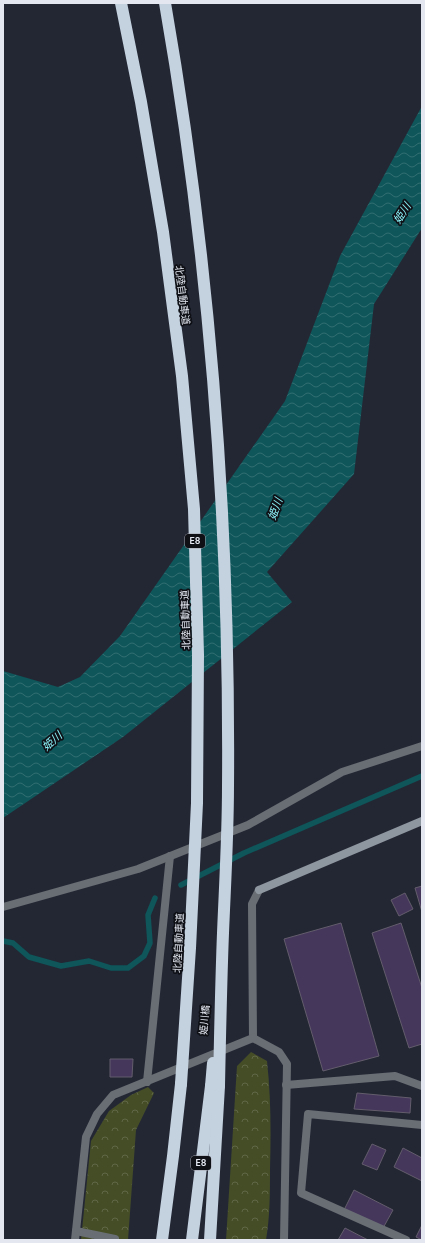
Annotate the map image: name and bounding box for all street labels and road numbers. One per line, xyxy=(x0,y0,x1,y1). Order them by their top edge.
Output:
street label: 北陸自動車道 xyxy=(172,264,193,326)
road number: E8 xyxy=(185,534,205,548)
street label: 北陸自動車道 xyxy=(178,590,193,650)
street label: 北陸自動車道 xyxy=(170,913,187,973)
street label: 姫川橋 xyxy=(197,1005,212,1036)
road number: E8 xyxy=(191,1156,211,1170)

